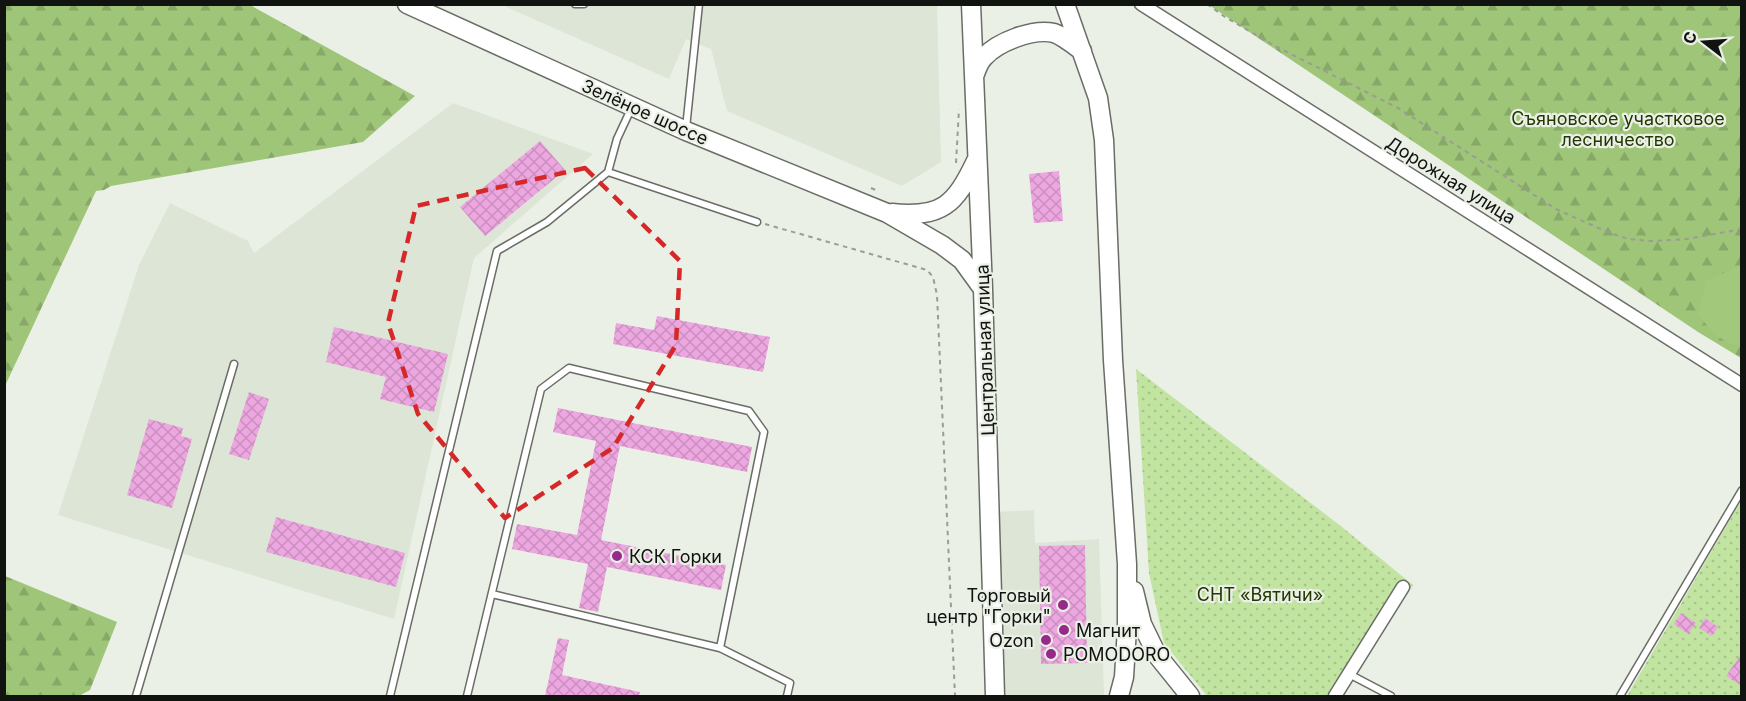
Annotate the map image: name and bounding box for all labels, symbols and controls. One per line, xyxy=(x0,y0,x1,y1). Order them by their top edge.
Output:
north arrow xyxy=(1674,12,1734,72)
text: С xyxy=(1678,29,1701,46)
street label: Зелёное шоссе xyxy=(579,75,711,149)
park label: Съяновское участковое лесничество xyxy=(1511,108,1725,150)
street label: Дорожная улица xyxy=(1382,132,1520,228)
street label: Центральная улица xyxy=(972,264,998,436)
place label: КСК Горки xyxy=(629,546,722,567)
marker: КСК Горки xyxy=(610,549,624,563)
park label: СНТ «Вятичи» xyxy=(1197,584,1323,605)
place label: Торговый центр "Горки" xyxy=(926,585,1051,627)
marker: Торговый центр "Горки" xyxy=(1056,598,1070,612)
place label: Магнит xyxy=(1076,620,1141,641)
marker: Магнит xyxy=(1057,623,1071,637)
place label: Ozon xyxy=(989,630,1034,651)
marker: Ozon xyxy=(1039,633,1053,647)
place label: POMODORO xyxy=(1063,644,1170,665)
marker: POMODORO xyxy=(1044,647,1058,661)

